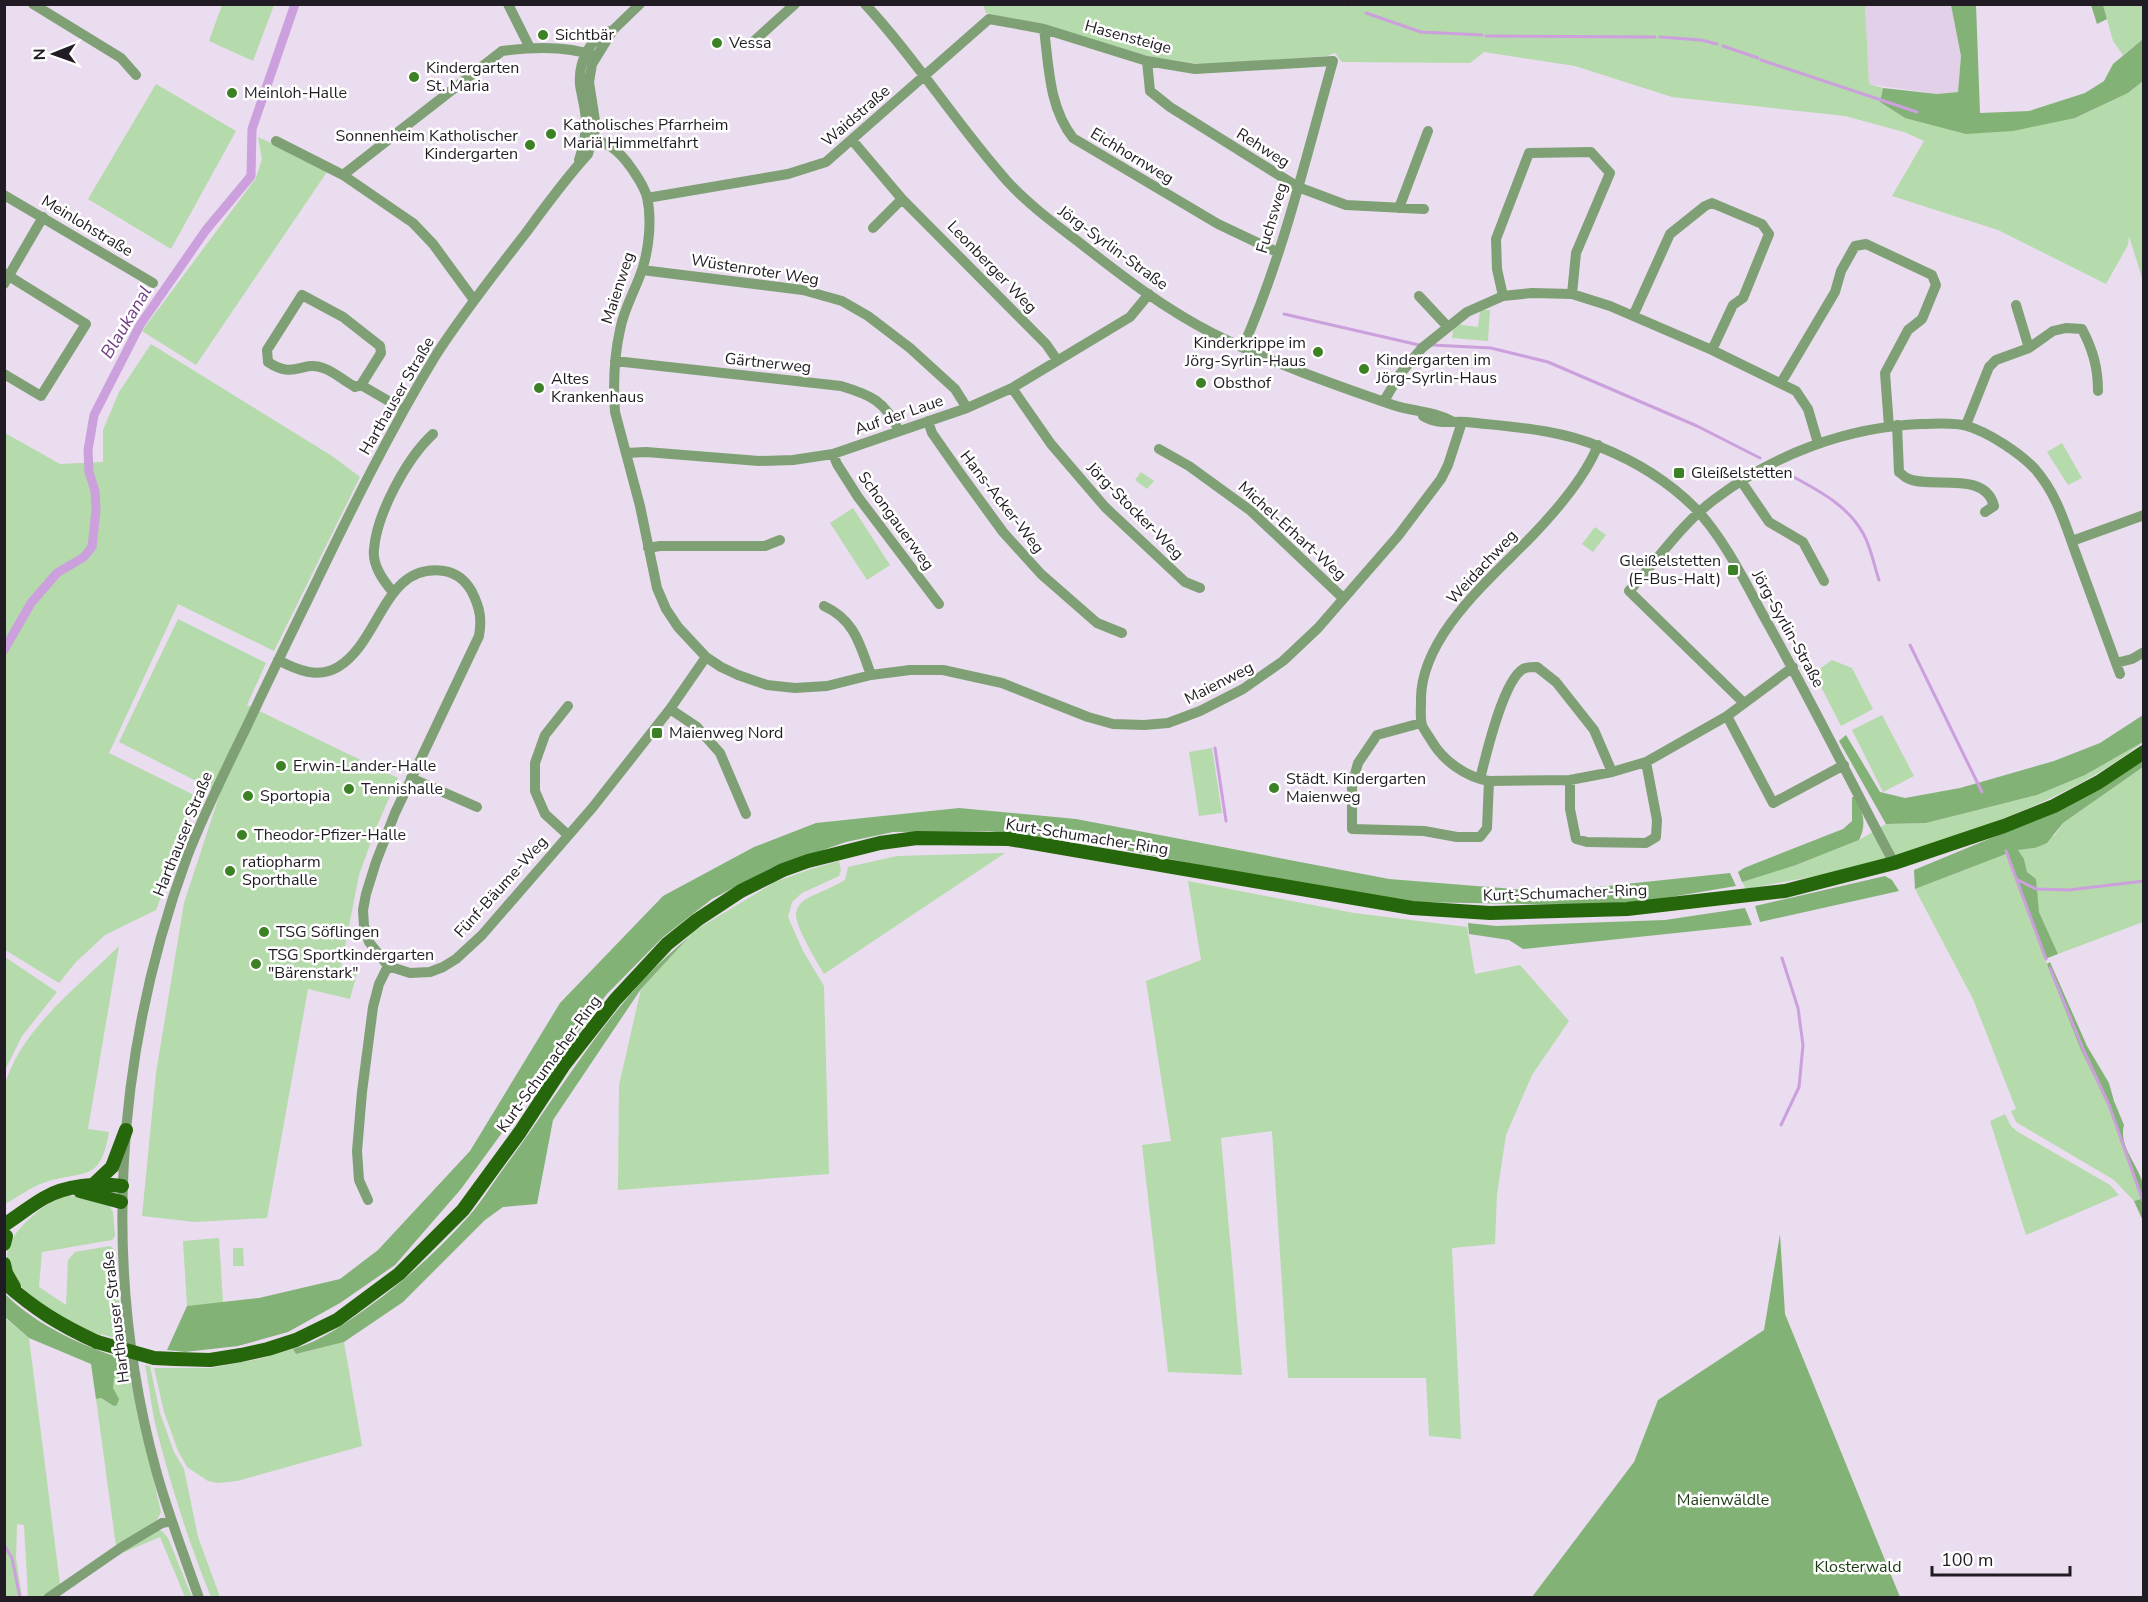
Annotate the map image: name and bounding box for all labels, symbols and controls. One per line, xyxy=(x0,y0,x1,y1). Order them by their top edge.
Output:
street label: Hasensteige xyxy=(1082,15,1174,59)
north arrow xyxy=(24,24,84,84)
place label: Sichtbär xyxy=(555,24,614,46)
marker: Sichtbär xyxy=(536,28,550,42)
place label: Vessa xyxy=(728,32,771,54)
marker: Vessa xyxy=(710,36,724,50)
text: N xyxy=(29,48,51,60)
place label: Kindergarten St. Maria xyxy=(426,57,519,97)
marker: Kindergarten St. Maria xyxy=(407,70,421,84)
street label: Waidstraße xyxy=(817,80,895,152)
place label: Meinloh-Halle xyxy=(244,82,347,104)
marker: Meinloh-Halle xyxy=(225,86,239,100)
place label: Katholisches Pfarrheim Mariä Himmelfahrt xyxy=(563,114,728,154)
street label: Eichhornweg xyxy=(1086,122,1178,190)
street label: Rehweg xyxy=(1232,123,1294,173)
place label: Sonnenheim Katholischer Kindergarten xyxy=(335,125,518,165)
marker: Katholisches Pfarrheim Mariä Himmelfahrt xyxy=(544,127,558,141)
marker: Sonnenheim Katholischer Kindergarten xyxy=(523,138,537,152)
street label: Fuchsweg xyxy=(1251,180,1293,256)
street label: Meinlohstraße xyxy=(37,190,137,262)
street label: Jörg-Syrlin-Straße xyxy=(1053,200,1173,295)
street label: Leonberger Weg xyxy=(942,216,1042,318)
street label: Maienweg xyxy=(596,249,640,327)
street label: Wüstenroter Weg xyxy=(689,249,821,291)
water label: Blaukanal xyxy=(95,281,157,363)
place label: Kinderkrippe im Jörg-Syrlin-Haus xyxy=(1184,332,1306,372)
street label: Harthauser Straße xyxy=(354,333,440,459)
marker: Kinderkrippe im Jörg-Syrlin-Haus xyxy=(1311,345,1325,359)
street label: Gärtnerweg xyxy=(724,348,812,378)
place label: Kindergarten im Jörg-Syrlin-Haus xyxy=(1375,349,1497,389)
marker: Kindergarten im Jörg-Syrlin-Haus xyxy=(1357,362,1371,376)
place label: Altes Krankenhaus xyxy=(551,368,644,408)
place label: Obsthof xyxy=(1213,372,1272,394)
marker: Obsthof xyxy=(1194,376,1208,390)
marker: Altes Krankenhaus xyxy=(532,381,546,395)
street label: Auf der Laue xyxy=(852,390,946,440)
street label: Hans-Acker-Weg xyxy=(955,446,1049,558)
street label: Jörg-Stocker-Weg xyxy=(1081,457,1189,565)
place label: Gleißelstetten xyxy=(1691,462,1793,484)
marker: Gleißelstetten xyxy=(1672,466,1686,480)
street label: Schongauerweg xyxy=(853,467,939,575)
street label: Michel-Erhart-Weg xyxy=(1233,476,1351,586)
street label: Weidachweg xyxy=(1442,525,1522,609)
place label: Gleißelstetten (E-Bus-Halt) xyxy=(1619,550,1721,590)
marker: Gleißelstetten (E-Bus-Halt) xyxy=(1726,563,1740,577)
street label: Jörg-Syrlin-Straße xyxy=(1746,565,1829,692)
street label: Maienweg xyxy=(1181,656,1257,710)
place label: Maienweg Nord xyxy=(669,722,783,744)
marker: Maienweg Nord xyxy=(650,726,664,740)
place label: Erwin-Lander-Halle xyxy=(293,755,436,777)
marker: Erwin-Lander-Halle xyxy=(274,759,288,773)
street label: Harthauser Straße xyxy=(148,768,218,900)
place label: Städt. Kindergarten Maienweg xyxy=(1286,768,1426,808)
place label: Tennishalle xyxy=(361,778,443,800)
marker: Städt. Kindergarten Maienweg xyxy=(1267,781,1281,795)
marker: Tennishalle xyxy=(342,782,356,796)
place label: Sportopia xyxy=(260,785,330,807)
marker: Sportopia xyxy=(241,789,255,803)
street label: Kurt-Schumacher-Ring xyxy=(1004,813,1170,861)
place label: Theodor-Pfizer-Halle xyxy=(254,824,406,846)
marker: Theodor-Pfizer-Halle xyxy=(235,828,249,842)
street label: Fünf-Bäume-Weg xyxy=(449,831,553,943)
place label: ratiopharm Sporthalle xyxy=(242,851,321,891)
marker: ratiopharm Sporthalle xyxy=(223,864,237,878)
street label: Kurt-Schumacher-Ring xyxy=(1482,879,1648,907)
place label: TSG Söflingen xyxy=(276,921,379,943)
marker: TSG Söflingen xyxy=(257,925,271,939)
place label: TSG Sportkindergarten "Bärenstark" xyxy=(268,944,434,984)
marker: TSG Sportkindergarten "Bärenstark" xyxy=(249,957,263,971)
street label: Kurt-Schumacher-Ring xyxy=(492,991,606,1137)
street label: Harthauser Straße xyxy=(97,1250,135,1384)
park label: Maienwäldle xyxy=(1677,1489,1769,1511)
scale bar xyxy=(1932,1539,2070,1577)
text: 100 m xyxy=(1941,1548,1993,1572)
park label: Klosterwald xyxy=(1814,1556,1902,1578)

